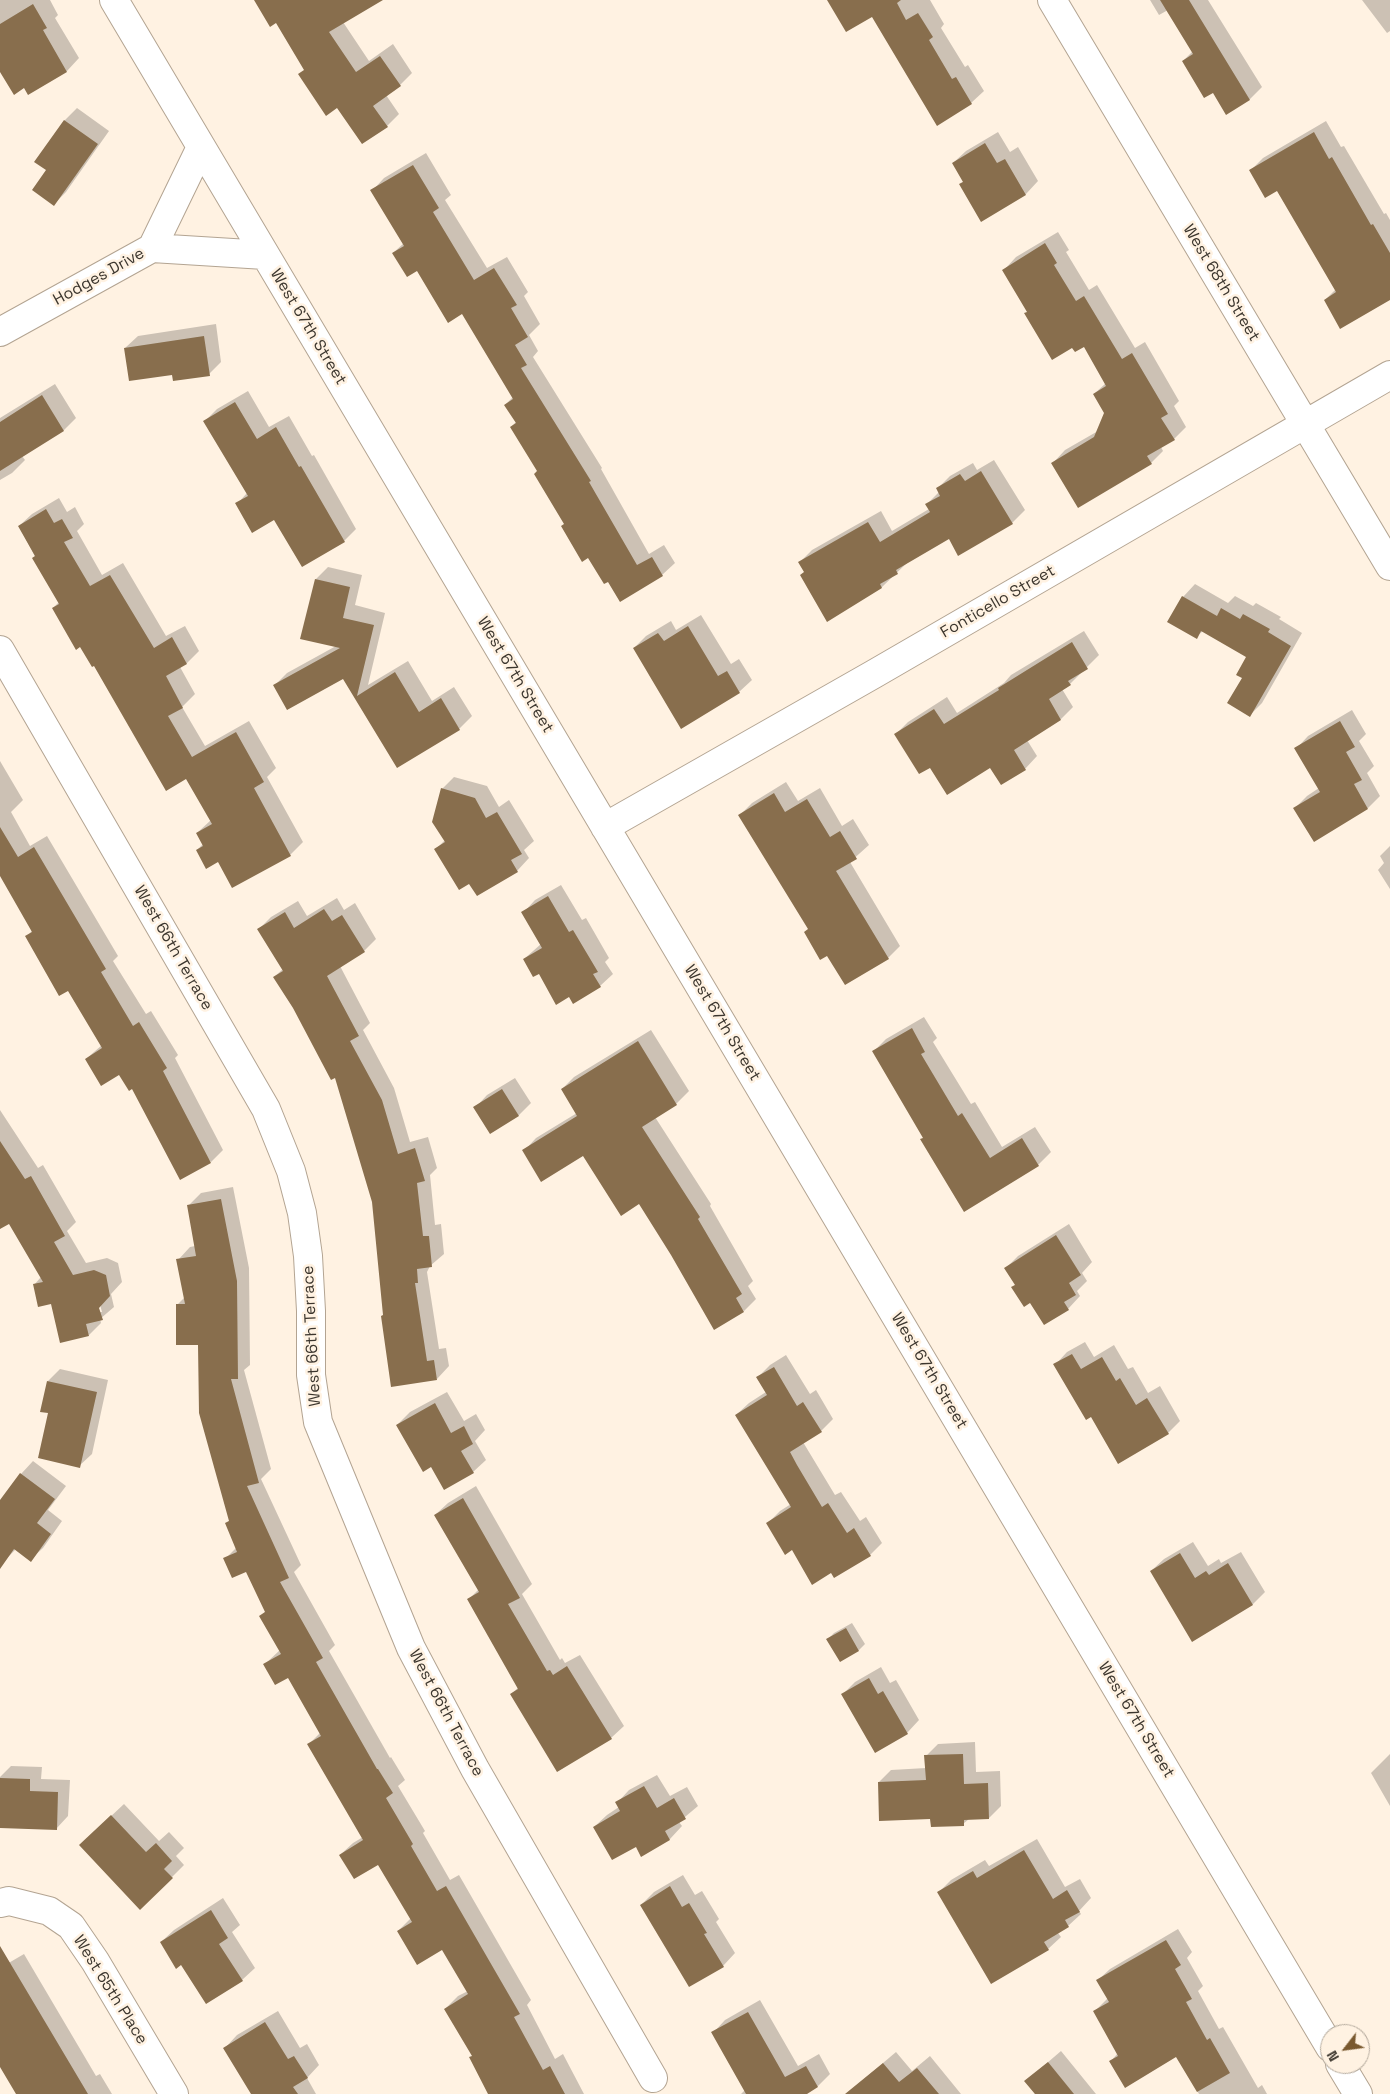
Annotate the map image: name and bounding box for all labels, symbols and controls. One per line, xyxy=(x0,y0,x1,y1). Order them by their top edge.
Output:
street label: West 68th Street xyxy=(1179,221,1263,345)
street label: Hodges Drive xyxy=(50,244,148,310)
street label: West 67th Street xyxy=(266,266,350,388)
street label: Fonticello Street xyxy=(937,561,1059,643)
street label: West 67th Street xyxy=(473,614,557,736)
street label: West 66th Terrace xyxy=(129,882,217,1014)
street label: West 67th Street xyxy=(680,962,764,1084)
street label: West 66th Terrace xyxy=(299,1265,325,1407)
street label: West 67th Street xyxy=(887,1310,971,1432)
street label: West 66th Terrace xyxy=(404,1646,488,1780)
street label: West 67th Street xyxy=(1094,1659,1178,1781)
street label: West 65th Place xyxy=(69,1932,151,2048)
north arrow xyxy=(1320,2024,1370,2074)
text: N xyxy=(1323,2047,1343,2065)

